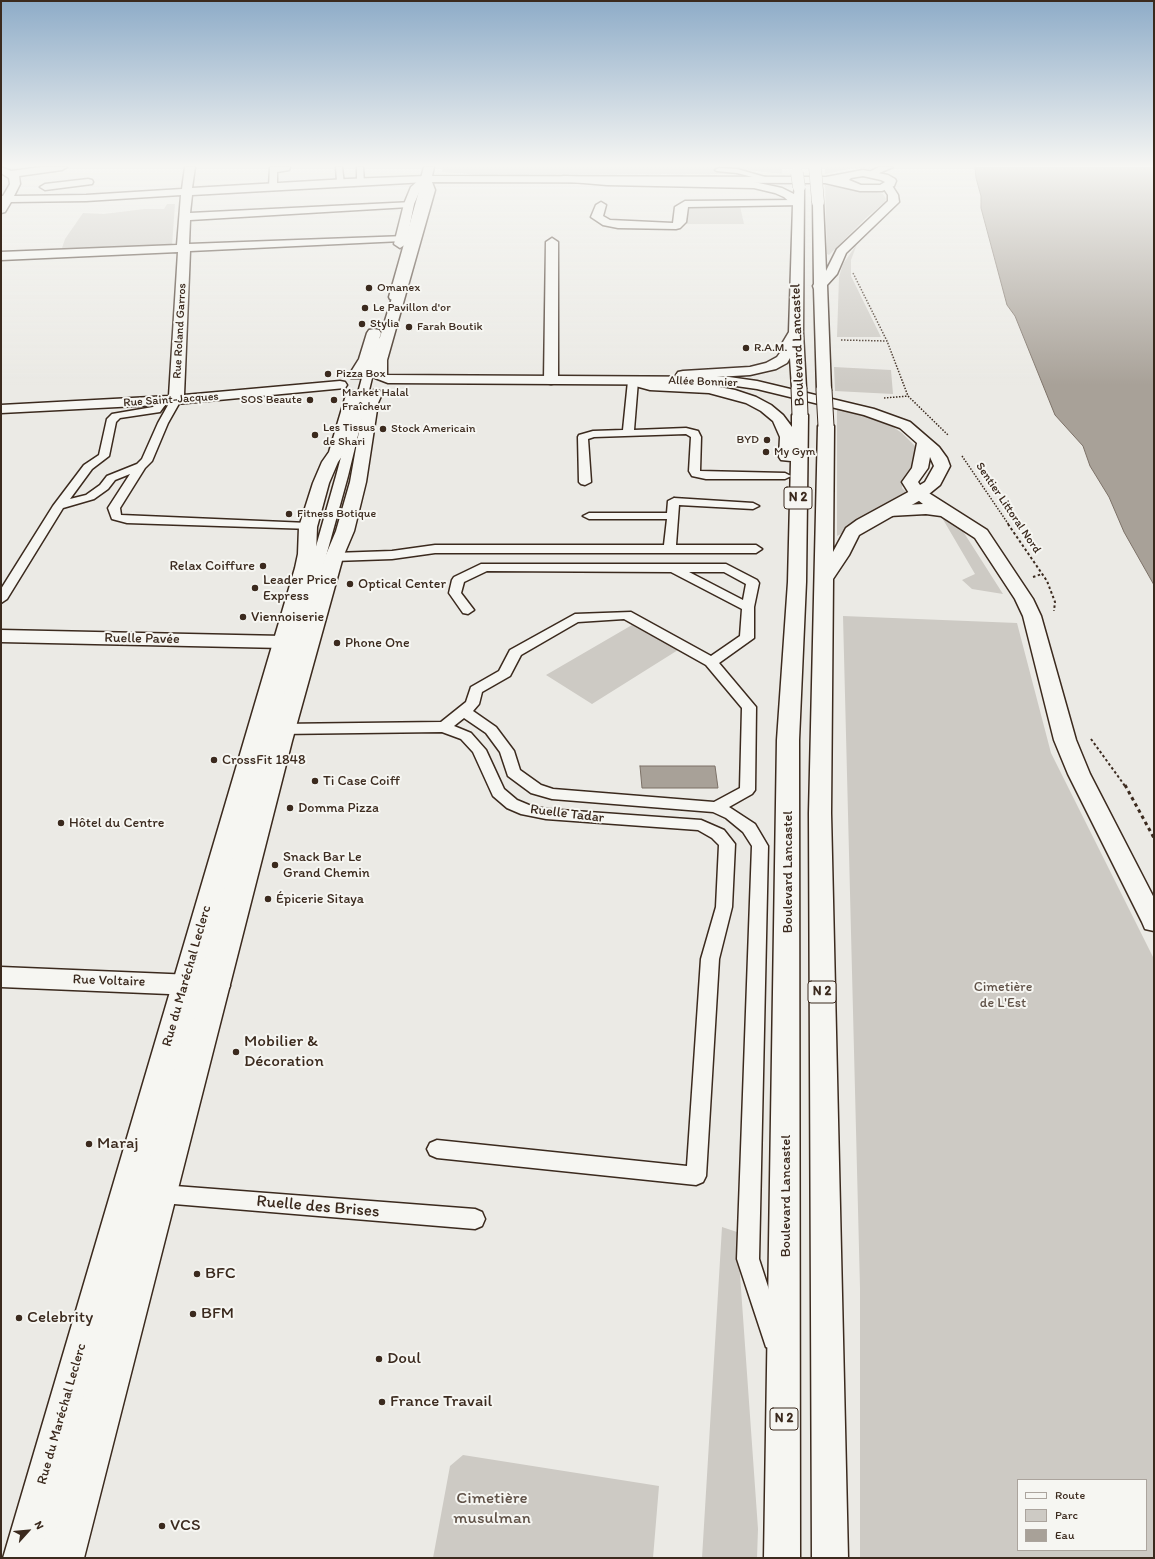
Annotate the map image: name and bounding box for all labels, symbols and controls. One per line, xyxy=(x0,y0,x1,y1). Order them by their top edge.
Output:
place label: Omanex xyxy=(377,281,420,295)
street label: Rue Roland Garros xyxy=(170,283,190,379)
marker: Omanex xyxy=(364,283,374,293)
street label: Boulevard Lancastel xyxy=(787,283,809,407)
place label: Le Pavillon d'or xyxy=(373,301,451,315)
marker: Le Pavillon d'or xyxy=(360,303,370,313)
place label: Stylia xyxy=(370,317,399,331)
marker: Stylia xyxy=(357,319,367,329)
place label: Farah Boutik xyxy=(417,320,483,334)
marker: Farah Boutik xyxy=(404,322,414,332)
place label: R.A.M. xyxy=(754,341,787,355)
marker: R.A.M. xyxy=(741,343,751,353)
place label: Pizza Box xyxy=(336,367,385,381)
marker: Pizza Box xyxy=(323,369,333,379)
street label: Allée Bonnier xyxy=(668,374,738,390)
place label: Market Halal Fraîcheur xyxy=(342,386,409,414)
street label: Rue Saint-Jacques xyxy=(123,389,219,411)
place label: SOS Beaute xyxy=(241,393,302,407)
marker: SOS Beaute xyxy=(305,395,315,405)
marker: Market Halal Fraîcheur xyxy=(329,395,339,405)
place label: Les Tissus de Shari xyxy=(323,421,375,449)
place label: Stock Americain xyxy=(391,422,476,436)
marker: Stock Americain xyxy=(378,424,388,434)
marker: Les Tissus de Shari xyxy=(310,430,320,440)
place label: BYD xyxy=(736,433,759,447)
marker: BYD xyxy=(762,435,772,445)
place label: My Gym xyxy=(774,445,815,459)
marker: My Gym xyxy=(761,447,771,457)
street label: Sentier Littoral Nord xyxy=(972,460,1044,556)
road number: N 2 xyxy=(784,487,812,509)
place label: Fitness Botique xyxy=(297,507,376,521)
marker: Fitness Botique xyxy=(284,509,294,519)
place label: Relax Coiffure xyxy=(169,558,255,574)
marker: Relax Coiffure xyxy=(258,561,268,571)
place label: Leader Price Express xyxy=(263,572,337,604)
place label: Optical Center xyxy=(358,576,446,592)
marker: Optical Center xyxy=(345,579,355,589)
marker: Leader Price Express xyxy=(250,583,260,593)
place label: Viennoiserie xyxy=(251,609,324,625)
marker: Viennoiserie xyxy=(238,612,248,622)
street label: Ruelle Pavée xyxy=(104,630,180,648)
place label: Phone One xyxy=(345,635,410,651)
marker: Phone One xyxy=(332,638,342,648)
place label: CrossFit 1848 xyxy=(222,752,306,768)
marker: CrossFit 1848 xyxy=(209,755,219,765)
place label: Ti Case Coiff xyxy=(323,773,400,789)
marker: Ti Case Coiff xyxy=(310,776,320,786)
place label: Domma Pizza xyxy=(298,800,379,816)
street label: Ruelle Tadar xyxy=(529,801,605,827)
marker: Domma Pizza xyxy=(285,803,295,813)
street label: Boulevard Lancastel xyxy=(780,811,796,933)
place label: Hôtel du Centre xyxy=(69,815,164,831)
marker: Hôtel du Centre xyxy=(56,818,66,828)
place label: Snack Bar Le Grand Chemin xyxy=(283,849,370,882)
marker: Snack Bar Le Grand Chemin xyxy=(270,860,280,870)
place label: Épicerie Sitaya xyxy=(276,891,364,907)
marker: Épicerie Sitaya xyxy=(263,894,273,904)
street label: Rue du Maréchal Leclerc xyxy=(159,904,215,1048)
street label: Rue Voltaire xyxy=(72,971,146,991)
park label: Cimetière de L'Est xyxy=(974,979,1032,1012)
road number: N 2 xyxy=(808,981,836,1003)
place label: Mobilier & Décoration xyxy=(244,1032,324,1072)
marker: Mobilier & Décoration xyxy=(231,1047,241,1057)
place label: Maraj xyxy=(97,1134,139,1154)
street label: Boulevard Lancastel xyxy=(778,1135,794,1257)
marker: Maraj xyxy=(84,1139,94,1149)
street label: Ruelle des Brises xyxy=(256,1191,380,1223)
place label: BFC xyxy=(205,1264,236,1284)
marker: BFC xyxy=(192,1269,202,1279)
place label: BFM xyxy=(201,1304,234,1324)
place label: Celebrity xyxy=(27,1308,93,1328)
marker: BFM xyxy=(188,1309,198,1319)
marker: Celebrity xyxy=(14,1313,24,1323)
street label: Rue du Maréchal Leclerc xyxy=(34,1342,90,1486)
place label: Doul xyxy=(387,1349,421,1369)
marker: Doul xyxy=(374,1354,384,1364)
place label: France Travail xyxy=(390,1392,492,1412)
marker: France Travail xyxy=(377,1397,387,1407)
road number: N 2 xyxy=(770,1408,798,1430)
legend xyxy=(1017,1479,1147,1551)
text: Route xyxy=(1055,1488,1085,1502)
park label: Cimetière musulman xyxy=(453,1489,531,1529)
text: Parc xyxy=(1055,1508,1078,1522)
north arrow xyxy=(8,1511,48,1551)
place label: VCS xyxy=(170,1516,200,1536)
text: N xyxy=(32,1519,47,1532)
marker: VCS xyxy=(157,1521,167,1531)
text: Eau xyxy=(1055,1528,1074,1542)

